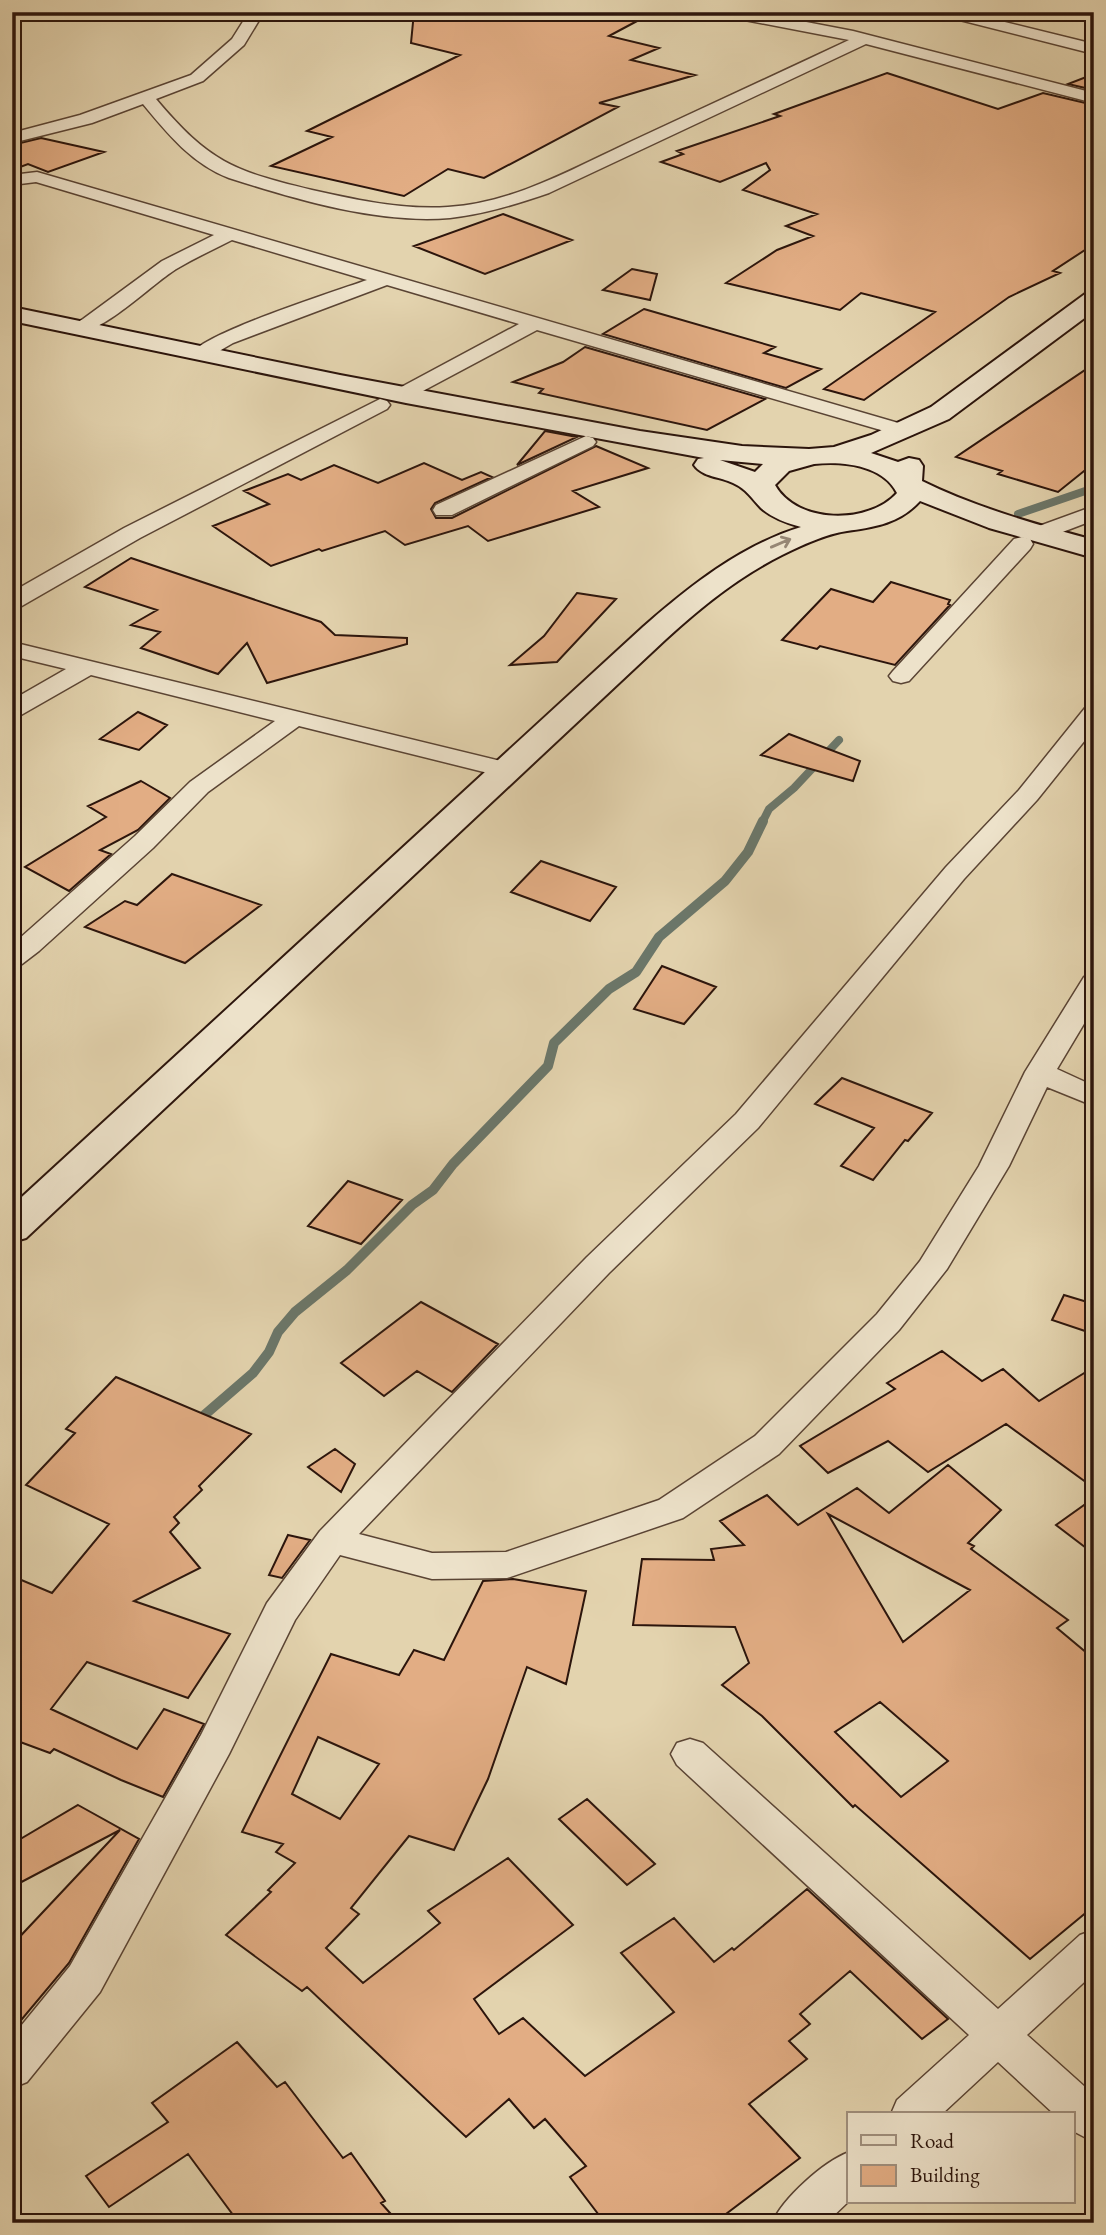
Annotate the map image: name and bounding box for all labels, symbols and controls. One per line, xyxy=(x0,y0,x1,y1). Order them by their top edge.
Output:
one-way arrow xyxy=(770,536,792,549)
legend xyxy=(847,2112,1074,2204)
text: Road xyxy=(910,2127,954,2154)
text: Building xyxy=(910,2161,980,2188)

